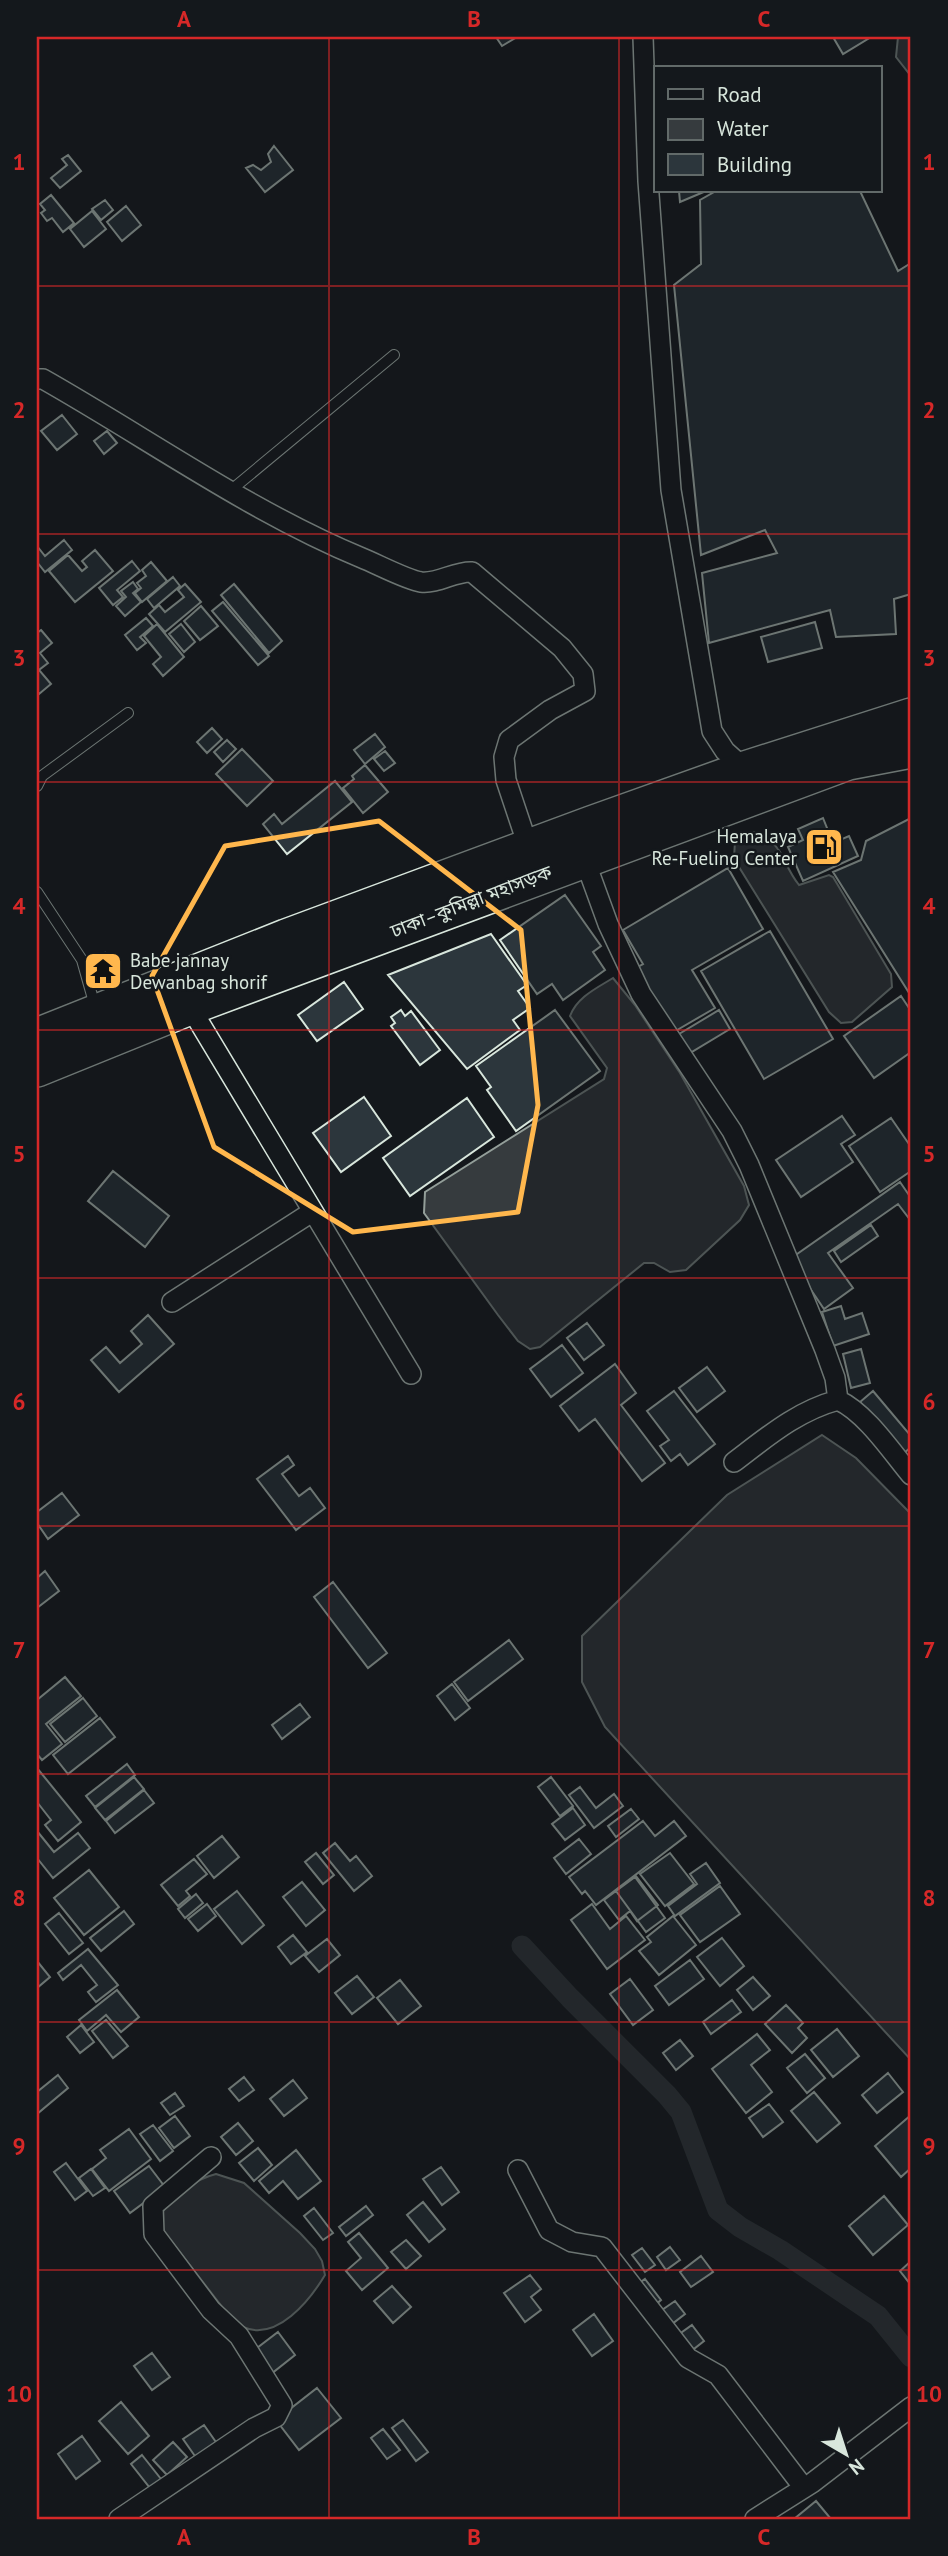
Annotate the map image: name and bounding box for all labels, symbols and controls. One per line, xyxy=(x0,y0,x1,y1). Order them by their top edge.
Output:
text: A xyxy=(177,4,191,33)
text: B xyxy=(467,4,481,33)
text: C xyxy=(758,4,771,33)
legend xyxy=(654,66,881,192)
text: Road xyxy=(717,81,761,108)
text: Water xyxy=(717,115,769,142)
text: 1 xyxy=(12,147,26,176)
text: 1 xyxy=(922,147,936,176)
text: Building xyxy=(717,151,792,178)
text: 2 xyxy=(12,395,26,424)
text: 2 xyxy=(922,395,936,424)
text: 3 xyxy=(12,643,26,672)
text: 3 xyxy=(922,643,936,672)
place label: Hemalaya Re-Fueling Center xyxy=(652,824,798,870)
fuel station icon: Hemalaya Re-Fueling Center xyxy=(803,826,845,868)
street label: ঢাকা–কুমিল্লা মহাসড়ক xyxy=(386,859,556,943)
text: 4 xyxy=(12,891,26,920)
text: 4 xyxy=(922,891,936,920)
place label: Babe jannay Dewanbag shorif xyxy=(130,948,268,994)
temple icon: Babe jannay Dewanbag shorif xyxy=(82,950,124,992)
text: 5 xyxy=(12,1139,26,1168)
text: 5 xyxy=(922,1139,936,1168)
text: 6 xyxy=(12,1387,26,1416)
text: 6 xyxy=(922,1387,936,1416)
text: 7 xyxy=(12,1635,26,1664)
text: 7 xyxy=(922,1635,936,1664)
text: 8 xyxy=(12,1883,26,1912)
text: 8 xyxy=(922,1883,936,1912)
text: 9 xyxy=(12,2131,26,2160)
text: 9 xyxy=(922,2131,936,2160)
text: 10 xyxy=(6,2379,32,2408)
text: 10 xyxy=(916,2379,942,2408)
north arrow xyxy=(811,2420,881,2490)
text: N xyxy=(844,2454,869,2480)
text: A xyxy=(177,2522,191,2551)
text: B xyxy=(467,2522,481,2551)
text: C xyxy=(758,2522,771,2551)

